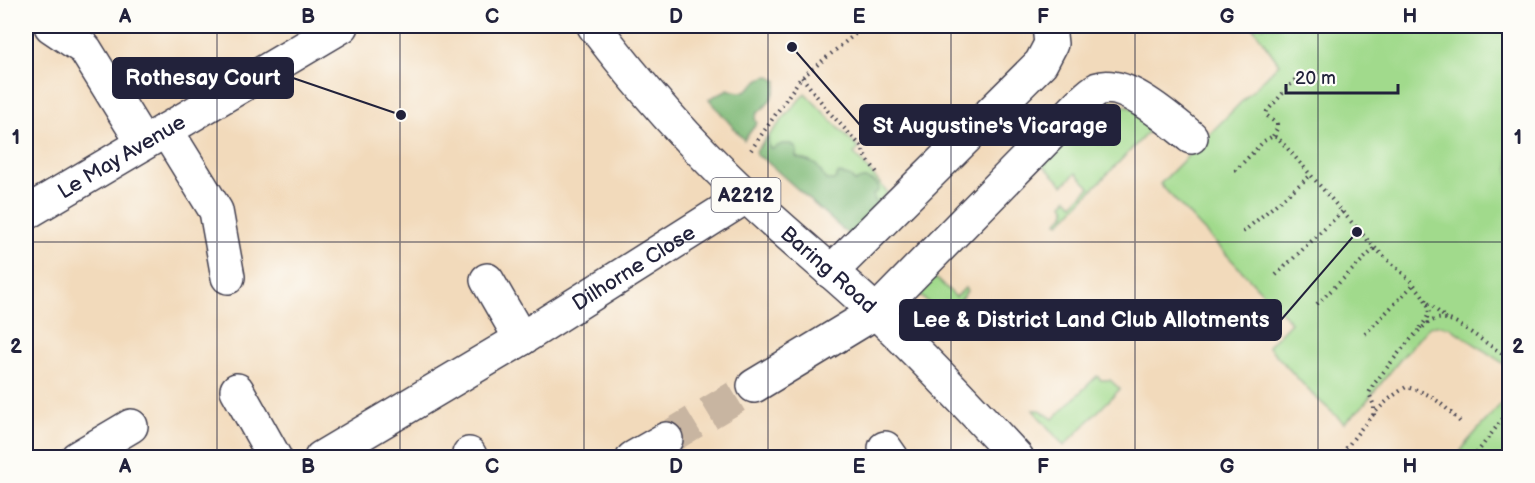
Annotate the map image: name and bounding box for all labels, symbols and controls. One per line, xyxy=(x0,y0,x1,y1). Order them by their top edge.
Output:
text: A xyxy=(118,5,132,29)
text: B xyxy=(301,5,315,29)
text: C xyxy=(485,5,499,29)
text: D xyxy=(669,5,683,29)
text: E xyxy=(853,5,866,29)
text: F xyxy=(1037,5,1049,29)
text: G xyxy=(1220,5,1235,29)
text: H xyxy=(1403,5,1417,29)
scale bar xyxy=(1286,57,1398,95)
callout: Rothesay Court xyxy=(113,58,293,98)
text: Rothesay Court xyxy=(125,65,281,92)
text: 20 m xyxy=(1295,68,1336,89)
callout: St Augustine's Vicarage xyxy=(860,105,1120,145)
street label: Le May Avenue xyxy=(53,109,190,204)
text: St Augustine's Vicarage xyxy=(873,113,1107,140)
text: 1 xyxy=(12,126,20,150)
text: 1 xyxy=(1514,126,1522,150)
road number: A2212 xyxy=(712,178,780,212)
street label: Dilhorne Close xyxy=(568,220,700,316)
street label: Baring Road xyxy=(775,221,881,319)
callout: Lee & District Land Club Allotments xyxy=(900,300,1281,340)
text: Lee & District Land Club Allotments xyxy=(912,307,1270,334)
text: 2 xyxy=(10,335,22,359)
text: 2 xyxy=(1512,335,1524,359)
text: A xyxy=(118,455,132,479)
text: B xyxy=(301,455,315,479)
text: C xyxy=(485,455,499,479)
text: D xyxy=(669,455,683,479)
text: E xyxy=(853,455,866,479)
text: F xyxy=(1037,455,1049,479)
text: G xyxy=(1220,455,1235,479)
text: H xyxy=(1403,455,1417,479)

